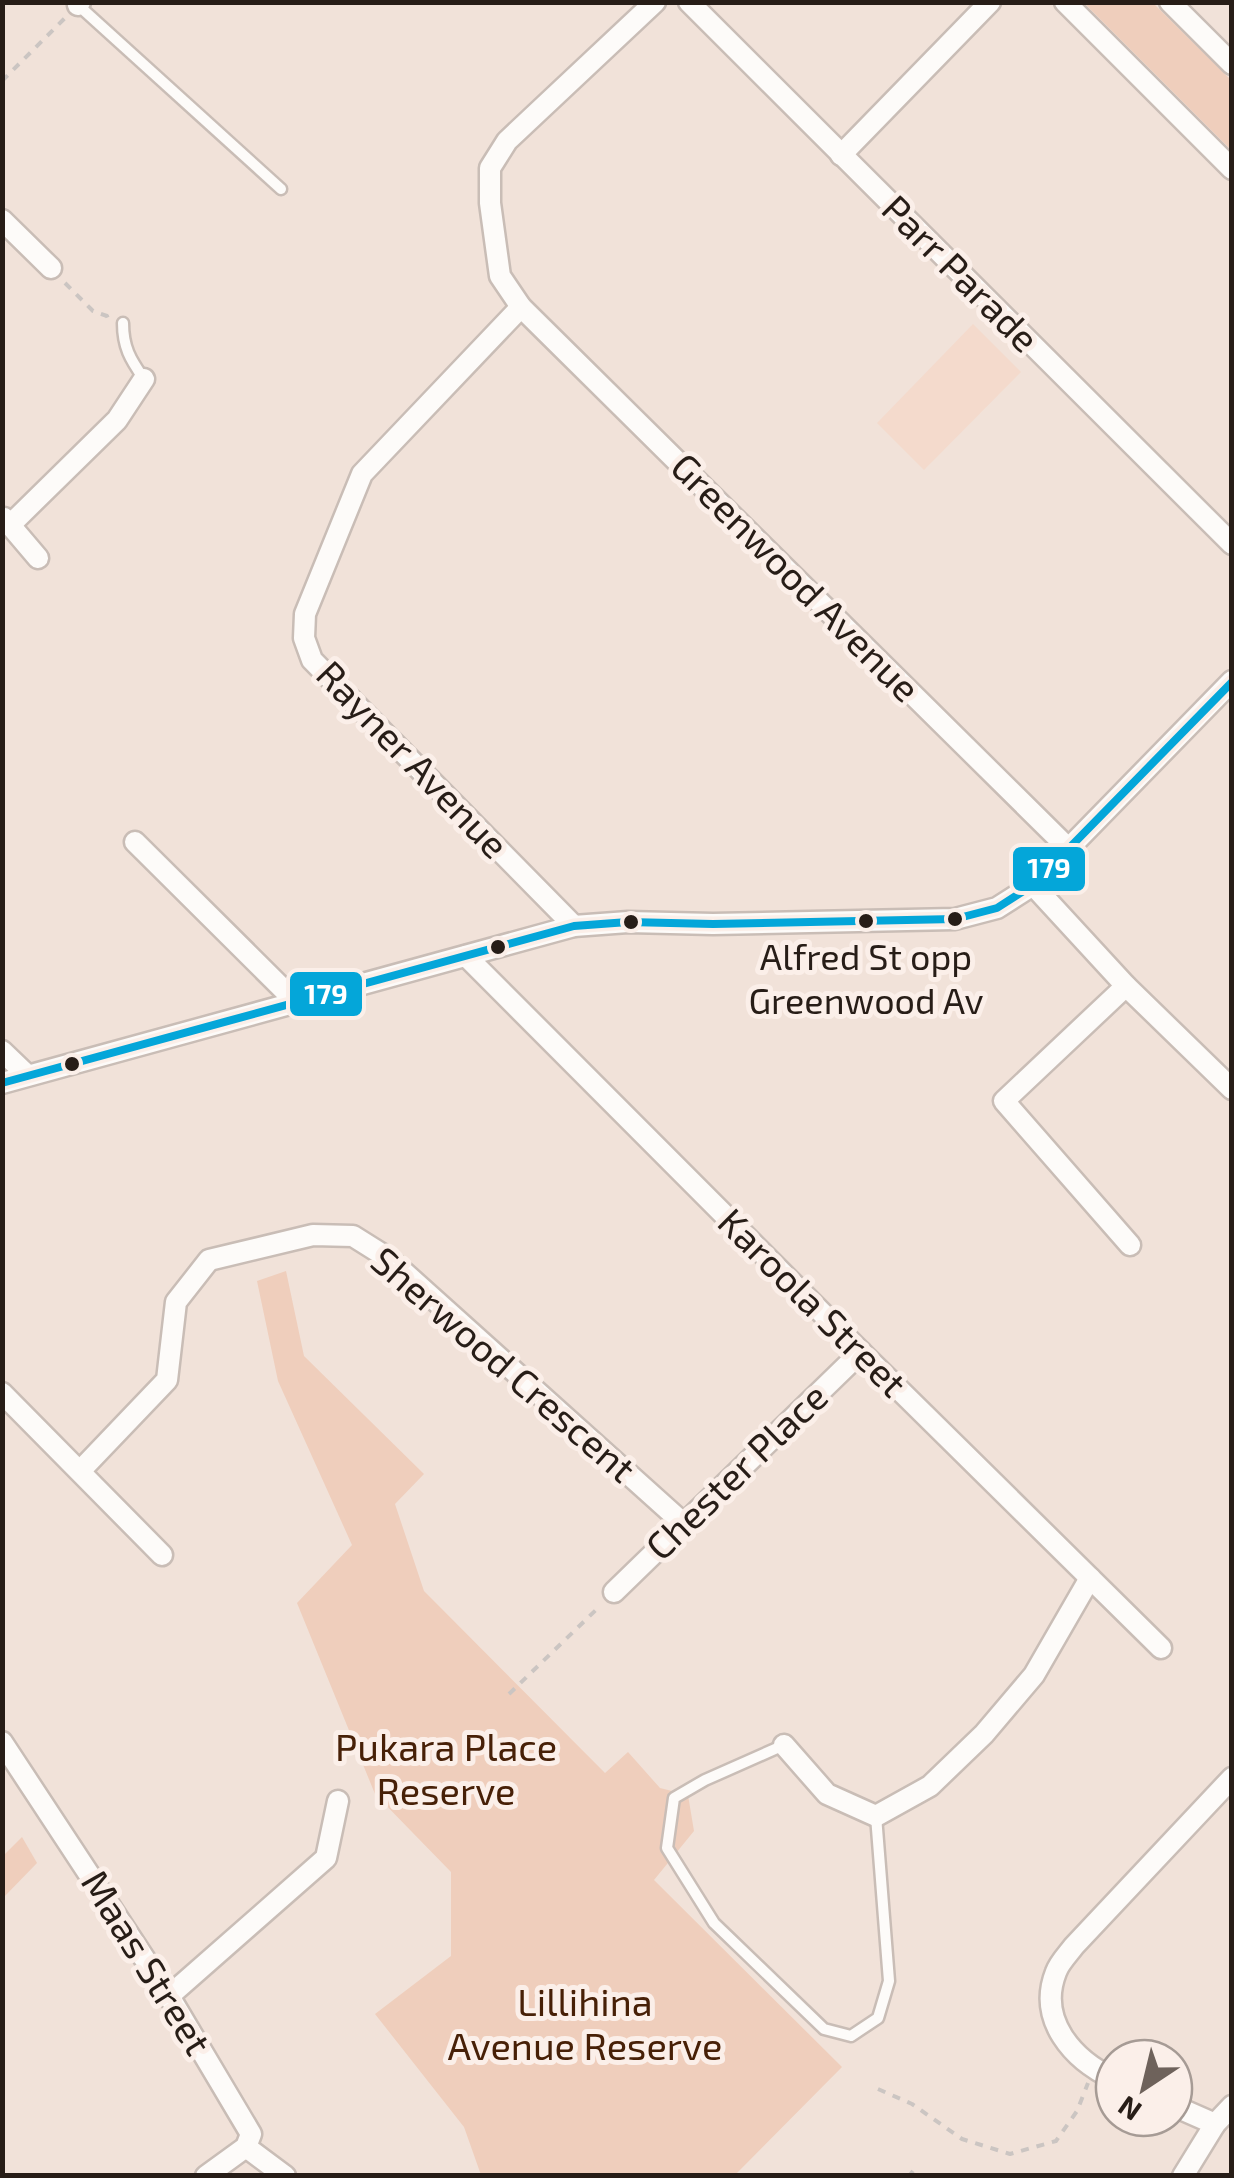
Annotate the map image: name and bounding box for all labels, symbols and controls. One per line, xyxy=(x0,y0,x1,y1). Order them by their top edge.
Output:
street label: Parr Parade xyxy=(873,185,1049,361)
street label: Greenwood Avenue xyxy=(663,443,930,710)
street label: Rayner Avenue xyxy=(308,650,519,867)
line badge: 179 xyxy=(1011,845,1087,893)
text: 179 xyxy=(1027,850,1071,884)
unlabelled marker xyxy=(945,909,965,929)
marker: Alfred St opp Greenwood Av xyxy=(856,911,876,931)
unlabelled marker xyxy=(621,912,641,932)
place label: Alfred St opp Greenwood Av xyxy=(748,934,984,1021)
unlabelled marker xyxy=(488,937,508,957)
line badge: 179 xyxy=(288,970,364,1018)
text: 179 xyxy=(304,976,348,1010)
unlabelled marker xyxy=(62,1054,82,1074)
street label: Karoola Street xyxy=(710,1198,917,1405)
street label: Sherwood Crescent xyxy=(363,1236,646,1491)
street label: Chester Place xyxy=(635,1373,836,1569)
park label: Pukara Place Reserve xyxy=(335,1723,557,1813)
street label: Maas Street xyxy=(73,1861,222,2063)
park label: Lillihina Avenue Reserve xyxy=(448,1978,722,2068)
north arrow xyxy=(1094,2038,1194,2138)
text: N xyxy=(1111,2090,1147,2129)

